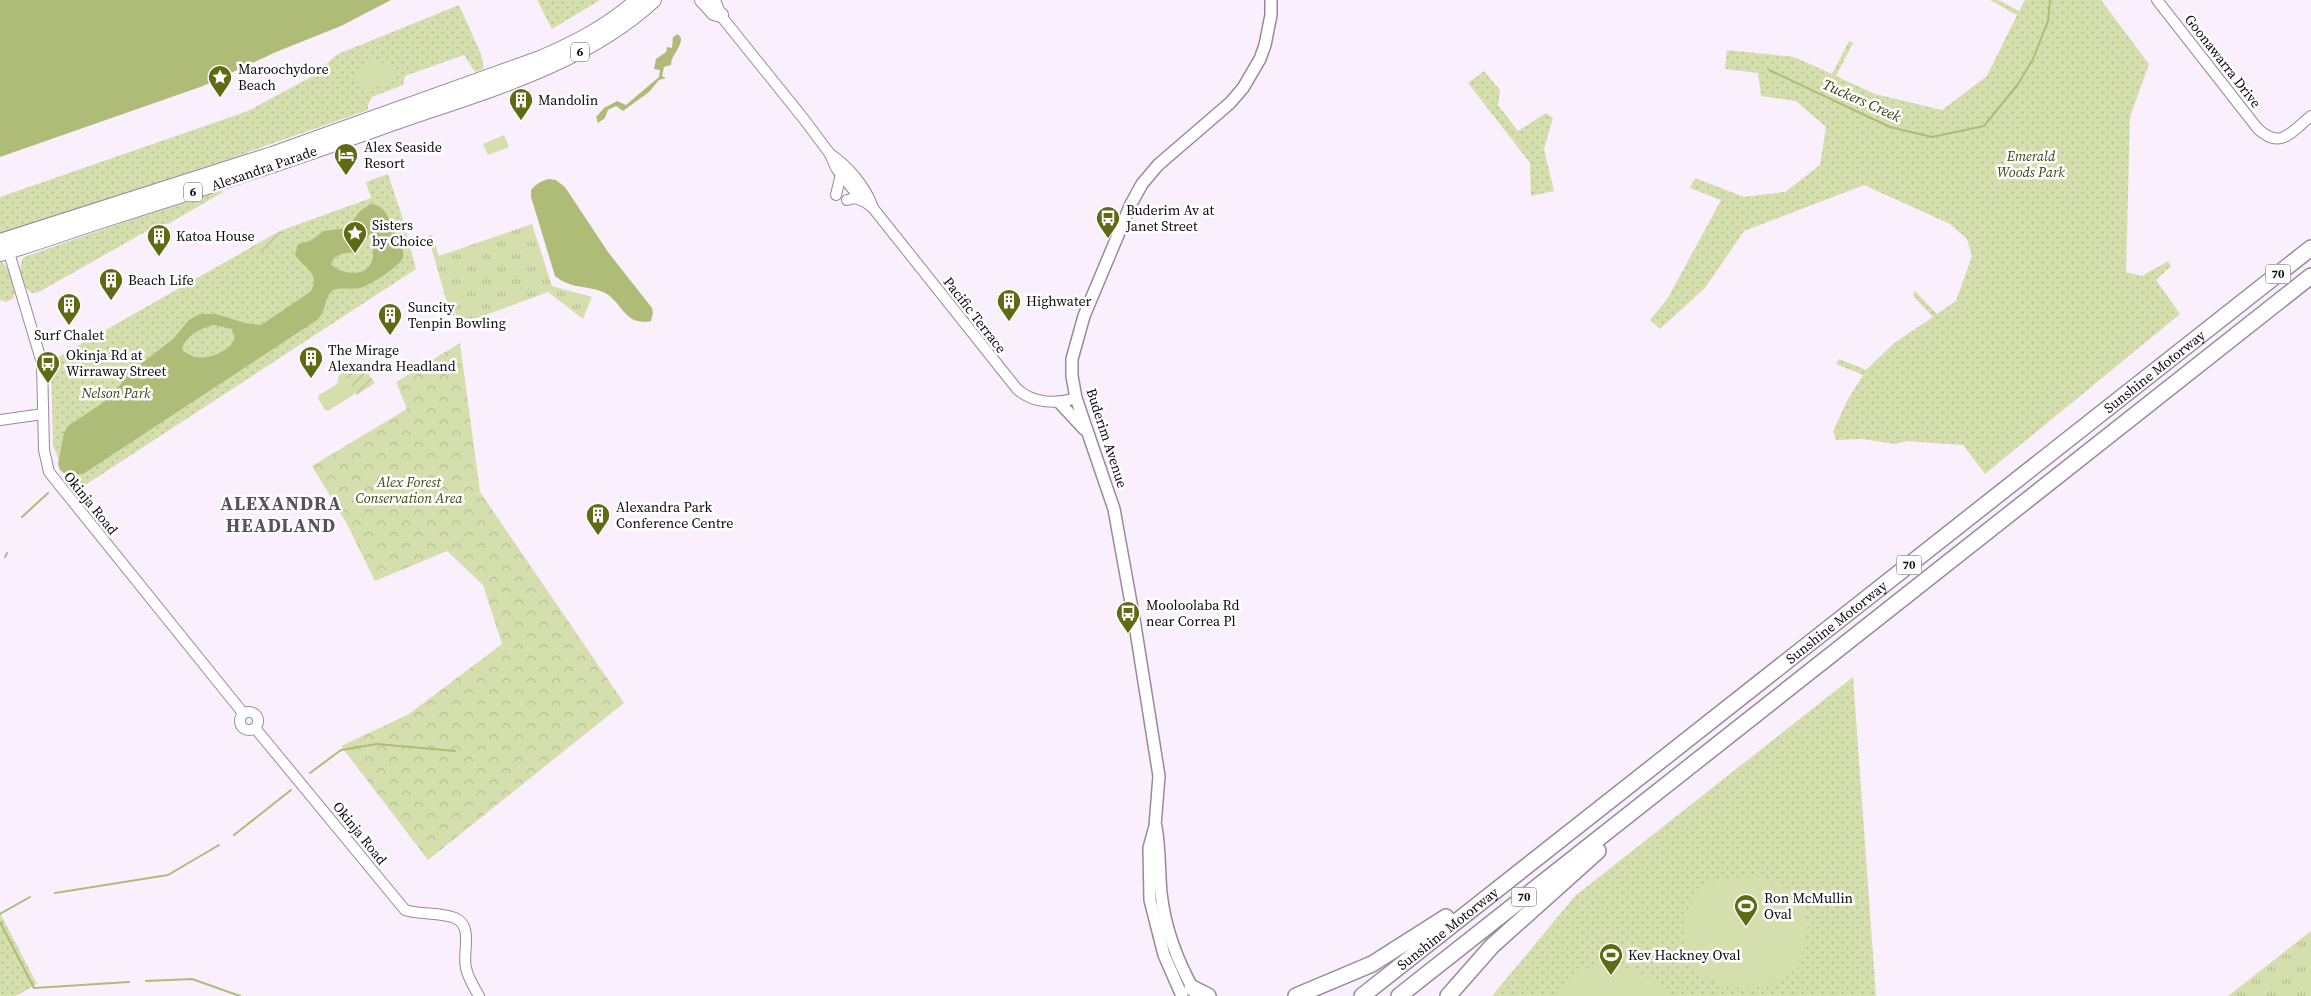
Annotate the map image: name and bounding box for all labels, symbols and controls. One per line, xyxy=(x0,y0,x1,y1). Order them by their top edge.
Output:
street label: Goonawarra Drive xyxy=(2180,10,2266,112)
road number: 6 xyxy=(571,42,589,62)
place label: Maroochydore Beach xyxy=(238,59,329,95)
place icon: Maroochydore Beach xyxy=(207,64,233,98)
water label: Tuckers Creek xyxy=(1819,73,1905,127)
building icon: Mandolin xyxy=(508,87,534,121)
place label: Mandolin xyxy=(538,90,599,110)
place label: Alex Seaside Resort xyxy=(364,137,442,173)
street label: Alexandra Parade xyxy=(208,141,320,195)
hotel icon: Alex Seaside Resort xyxy=(333,142,359,176)
park label: Emerald Woods Park xyxy=(1997,146,2065,182)
road number: 6 xyxy=(184,182,202,202)
place label: Buderim Av at Janet Street xyxy=(1125,200,1215,236)
bus stop icon: Buderim Av at Janet Street xyxy=(1095,205,1121,239)
place label: Sisters by Choice xyxy=(372,215,433,251)
place icon: Sisters by Choice xyxy=(342,220,368,254)
building icon: Katoa House xyxy=(146,223,172,257)
place label: Katoa House xyxy=(176,226,255,246)
road number: 70 xyxy=(2266,264,2290,284)
building icon: Beach Life xyxy=(98,267,124,301)
place label: Beach Life xyxy=(128,270,194,290)
street label: Pacific Terrace xyxy=(939,273,1011,357)
building icon: Highwater xyxy=(996,288,1022,322)
place label: Highwater xyxy=(1026,291,1092,311)
building icon: Surf Chalet xyxy=(56,292,82,326)
place label: Suncity Tenpin Bowling xyxy=(408,297,506,333)
building icon: Suncity Tenpin Bowling xyxy=(377,302,403,336)
place label: Surf Chalet xyxy=(34,325,104,345)
street label: Sunshine Motorway xyxy=(2100,325,2210,418)
place label: The Mirage Alexandra Headland xyxy=(328,340,456,376)
place label: Okinja Rd at Wirraway Street xyxy=(66,345,166,381)
building icon: The Mirage Alexandra Headland xyxy=(298,345,324,379)
bus stop icon: Okinja Rd at Wirraway Street xyxy=(35,350,61,384)
park label: Nelson Park xyxy=(80,383,151,403)
street label: Buderim Avenue xyxy=(1081,386,1133,490)
street label: Okinja Road xyxy=(59,467,123,539)
park label: Alex Forest Conservation Area xyxy=(355,472,463,508)
district label: ALEXANDRA HEADLAND xyxy=(220,490,342,538)
place label: Alexandra Park Conference Centre xyxy=(616,497,733,533)
building icon: Alexandra Park Conference Centre xyxy=(585,502,611,536)
road number: 70 xyxy=(1896,556,1922,574)
street label: Sunshine Motorway xyxy=(1781,575,1892,668)
place label: Mooloolaba Rd near Correa Pl xyxy=(1146,595,1240,631)
bus stop icon: Mooloolaba Rd near Correa Pl xyxy=(1115,600,1141,634)
street label: Okinja Road xyxy=(328,797,392,869)
street label: Sunshine Motorway xyxy=(1393,882,1503,975)
road number: 70 xyxy=(1512,888,1536,906)
place label: Ron McMullin Oval xyxy=(1764,888,1854,924)
sports icon: Ron McMullin Oval xyxy=(1733,893,1759,927)
sports icon: Kev Hackney Oval xyxy=(1598,942,1624,976)
place label: Kev Hackney Oval xyxy=(1628,945,1741,965)

